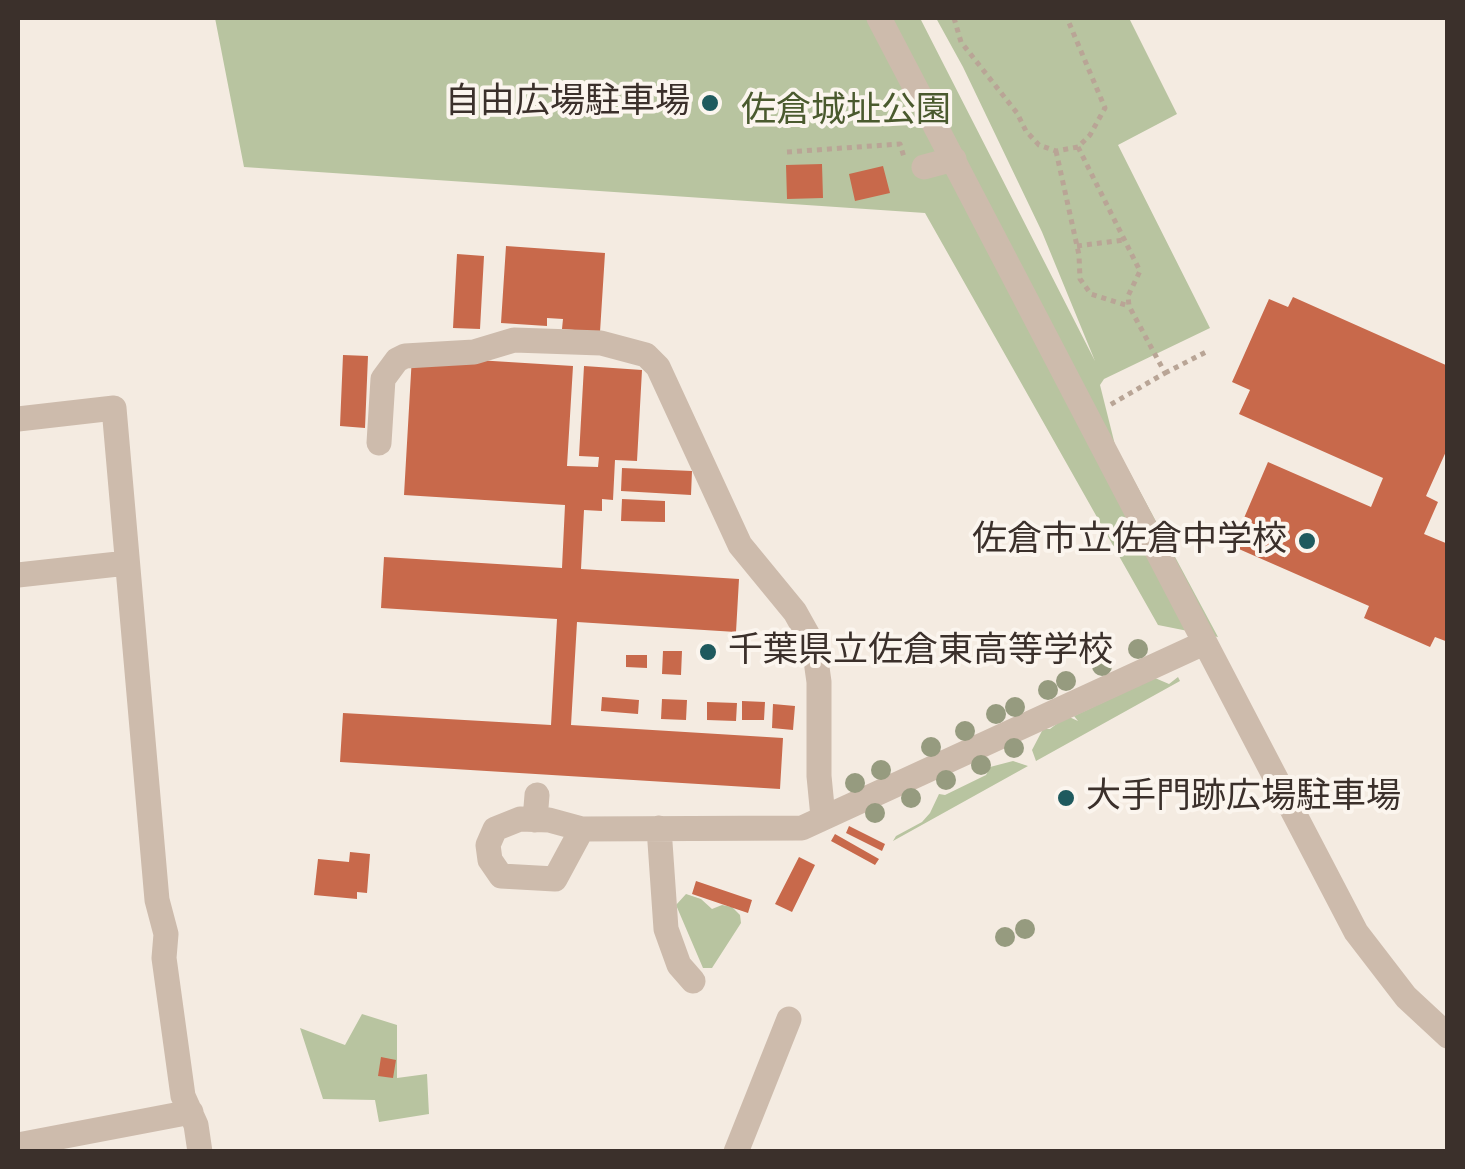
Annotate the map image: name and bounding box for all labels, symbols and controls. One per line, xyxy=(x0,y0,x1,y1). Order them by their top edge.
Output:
place label: 自由広場駐車場 xyxy=(445,82,690,124)
park label: 佐倉城址公園 xyxy=(741,91,951,133)
marker: 自由広場駐車場 xyxy=(699,92,721,114)
place label: 佐倉市立佐倉中学校 xyxy=(972,520,1287,562)
marker: 佐倉市立佐倉中学校 xyxy=(1296,530,1318,552)
place label: 千葉県立佐倉東高等学校 xyxy=(728,631,1113,673)
marker: 千葉県立佐倉東高等学校 xyxy=(697,641,719,663)
place label: 大手門跡広場駐車場 xyxy=(1086,777,1401,819)
marker: 大手門跡広場駐車場 xyxy=(1055,787,1077,809)

